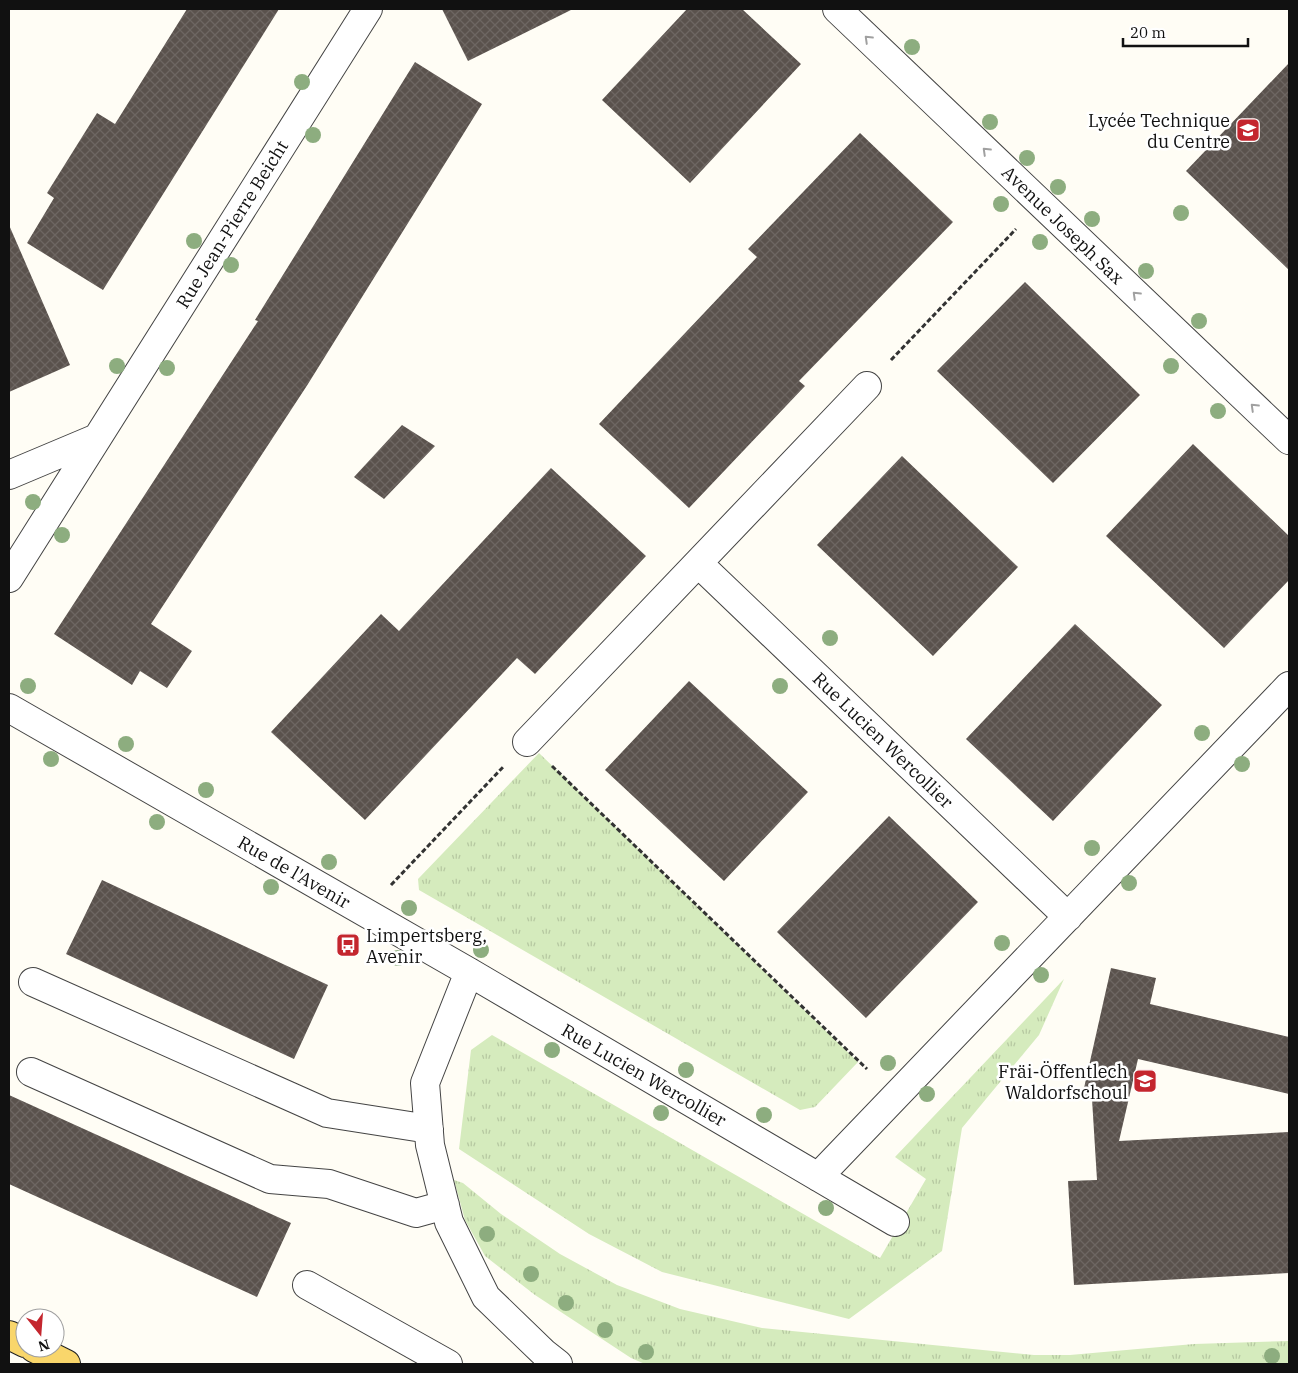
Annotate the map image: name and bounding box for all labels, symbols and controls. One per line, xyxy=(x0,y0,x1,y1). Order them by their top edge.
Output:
scale bar xyxy=(1123,15,1248,47)
text: 20 m xyxy=(1130,23,1166,42)
one-way arrow xyxy=(865,36,874,45)
place label: Lycée Technique du Centre xyxy=(1088,109,1230,153)
school or university icon: Lycée Technique du Centre xyxy=(1235,117,1261,143)
street label: Rue Jean-Pierre Beicht xyxy=(171,136,293,312)
one-way arrow xyxy=(983,148,992,157)
street label: Avenue Joseph Sax xyxy=(997,161,1129,289)
one-way arrow xyxy=(1133,292,1142,301)
one-way arrow xyxy=(1251,404,1260,413)
street label: Rue Lucien Wercollier xyxy=(808,667,958,813)
street label: Rue de l'Avenir xyxy=(234,831,354,913)
place label: Limpertsberg, Avenir xyxy=(366,924,487,968)
bus stop icon: Limpertsberg, Avenir xyxy=(335,932,361,958)
street label: Rue Lucien Wercollier xyxy=(557,1018,731,1132)
place label: Fräi-Öffentlech Waldorfschoul xyxy=(998,1060,1128,1104)
school or university icon: Fräi-Öffentlech Waldorfschoul xyxy=(1132,1068,1158,1094)
north arrow xyxy=(15,1308,65,1358)
text: N xyxy=(36,1335,52,1356)

